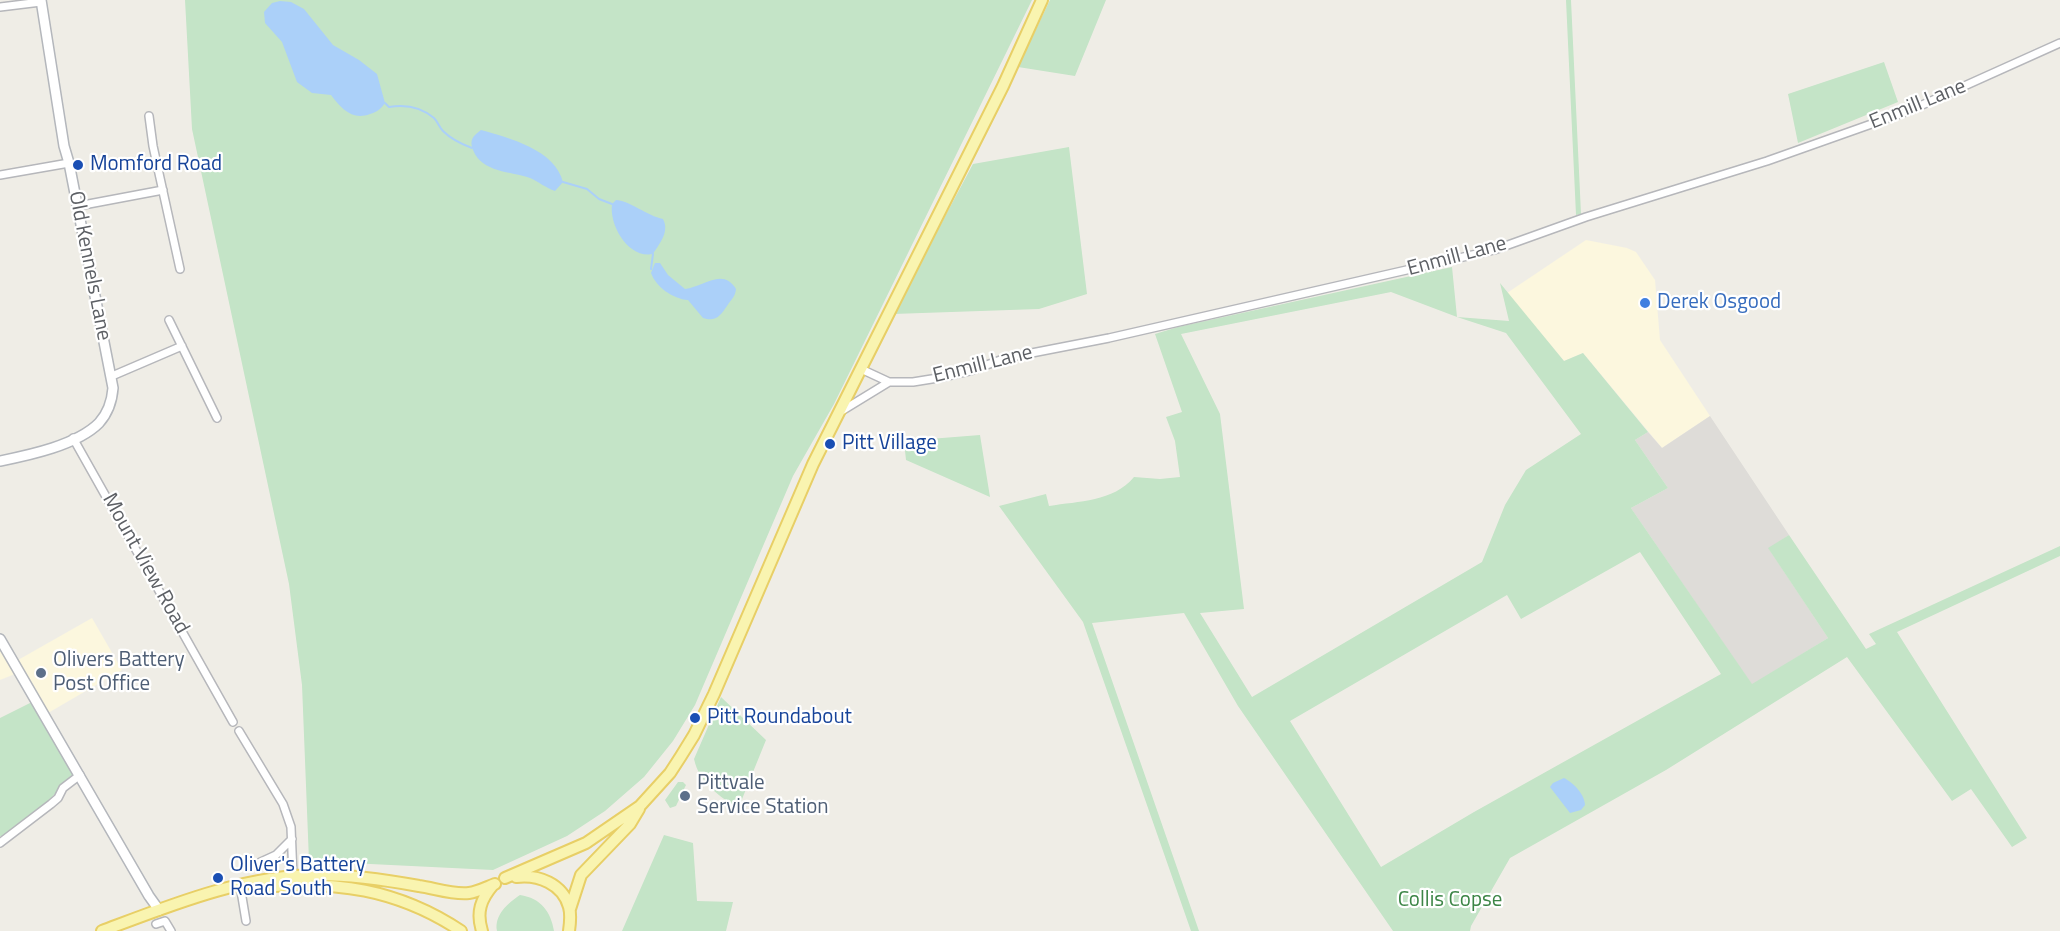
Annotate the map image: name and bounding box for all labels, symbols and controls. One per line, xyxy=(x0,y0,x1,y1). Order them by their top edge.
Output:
street label: Enmill Lane xyxy=(1866,74,1970,136)
place label: Momford Road xyxy=(90,152,222,178)
marker: Momford Road xyxy=(71,158,85,172)
street label: Old Kennels Lane xyxy=(62,189,116,343)
street label: Enmill Lane xyxy=(1405,232,1509,282)
place label: Derek Osgood xyxy=(1657,290,1781,316)
marker: Derek Osgood xyxy=(1638,296,1652,310)
street label: Enmill Lane xyxy=(931,340,1035,390)
place label: Pitt Village xyxy=(842,431,937,457)
marker: Pitt Village xyxy=(823,437,837,451)
street label: Mount View Road xyxy=(96,490,194,638)
place label: Olivers Battery Post Office xyxy=(53,648,185,698)
marker: Olivers Battery Post Office xyxy=(34,666,48,680)
place label: Pitt Roundabout xyxy=(707,705,852,731)
marker: Pitt Roundabout xyxy=(688,711,702,725)
place label: Pittvale Service Station xyxy=(697,771,829,821)
marker: Pittvale Service Station xyxy=(678,789,692,803)
place label: Oliver's Battery Road South xyxy=(230,853,366,903)
marker: Oliver's Battery Road South xyxy=(211,871,225,885)
park label: Collis Copse xyxy=(1398,888,1502,914)

